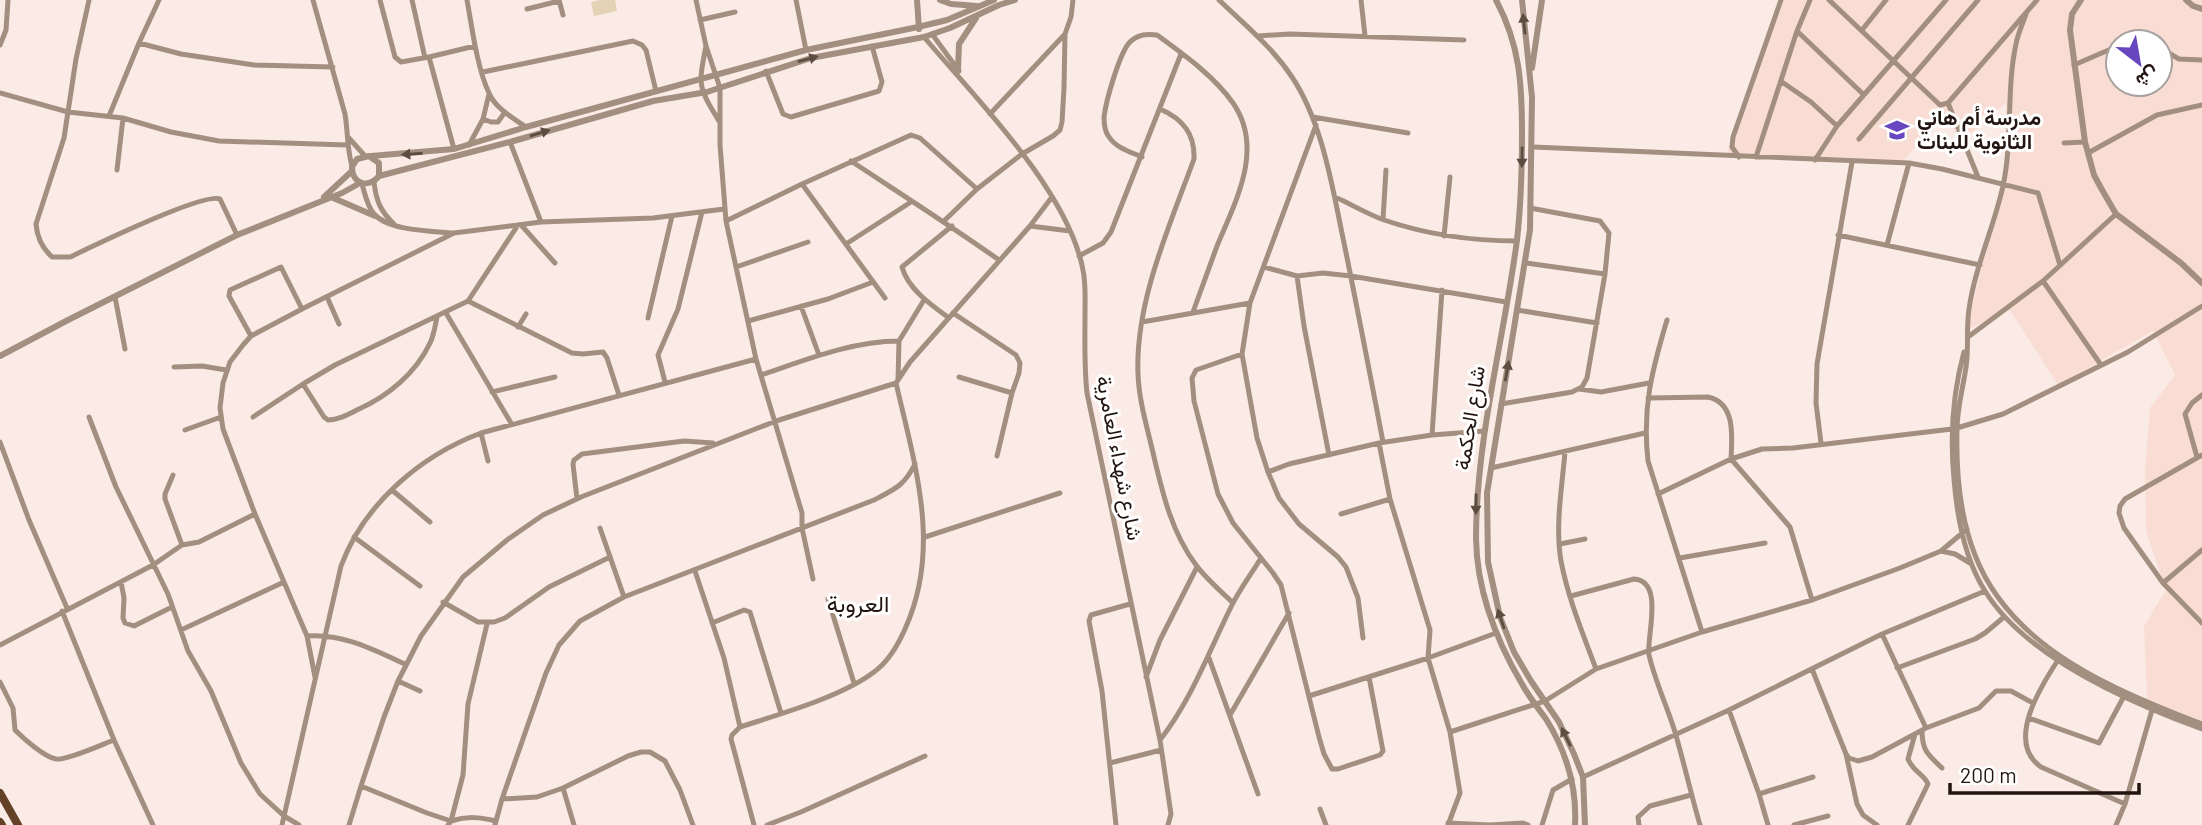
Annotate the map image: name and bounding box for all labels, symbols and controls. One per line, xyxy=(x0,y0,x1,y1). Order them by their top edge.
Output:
one-way arrow xyxy=(1519,13,1530,35)
north arrow xyxy=(2104,28,2174,98)
one-way arrow xyxy=(797,53,819,64)
text: ش xyxy=(2132,61,2164,94)
place label: مدرسة أم هاني الثانوية للبنات xyxy=(1917,104,2041,155)
school or university icon: مدرسة أم هاني الثانوية للبنات xyxy=(1883,116,1911,144)
one-way arrow xyxy=(530,127,551,137)
one-way arrow xyxy=(1516,146,1528,168)
one-way arrow xyxy=(401,149,423,160)
one-way arrow xyxy=(1502,360,1513,382)
street label: شارع الحكمة xyxy=(1448,364,1492,472)
street label: شارع شهداء العامرية xyxy=(1089,373,1149,543)
one-way arrow xyxy=(1471,493,1482,515)
district label: العروبة xyxy=(827,589,889,619)
one-way arrow xyxy=(1495,609,1506,630)
one-way arrow xyxy=(1561,727,1572,747)
scale bar xyxy=(1950,752,2139,796)
text: 200 m xyxy=(1960,762,2017,787)

